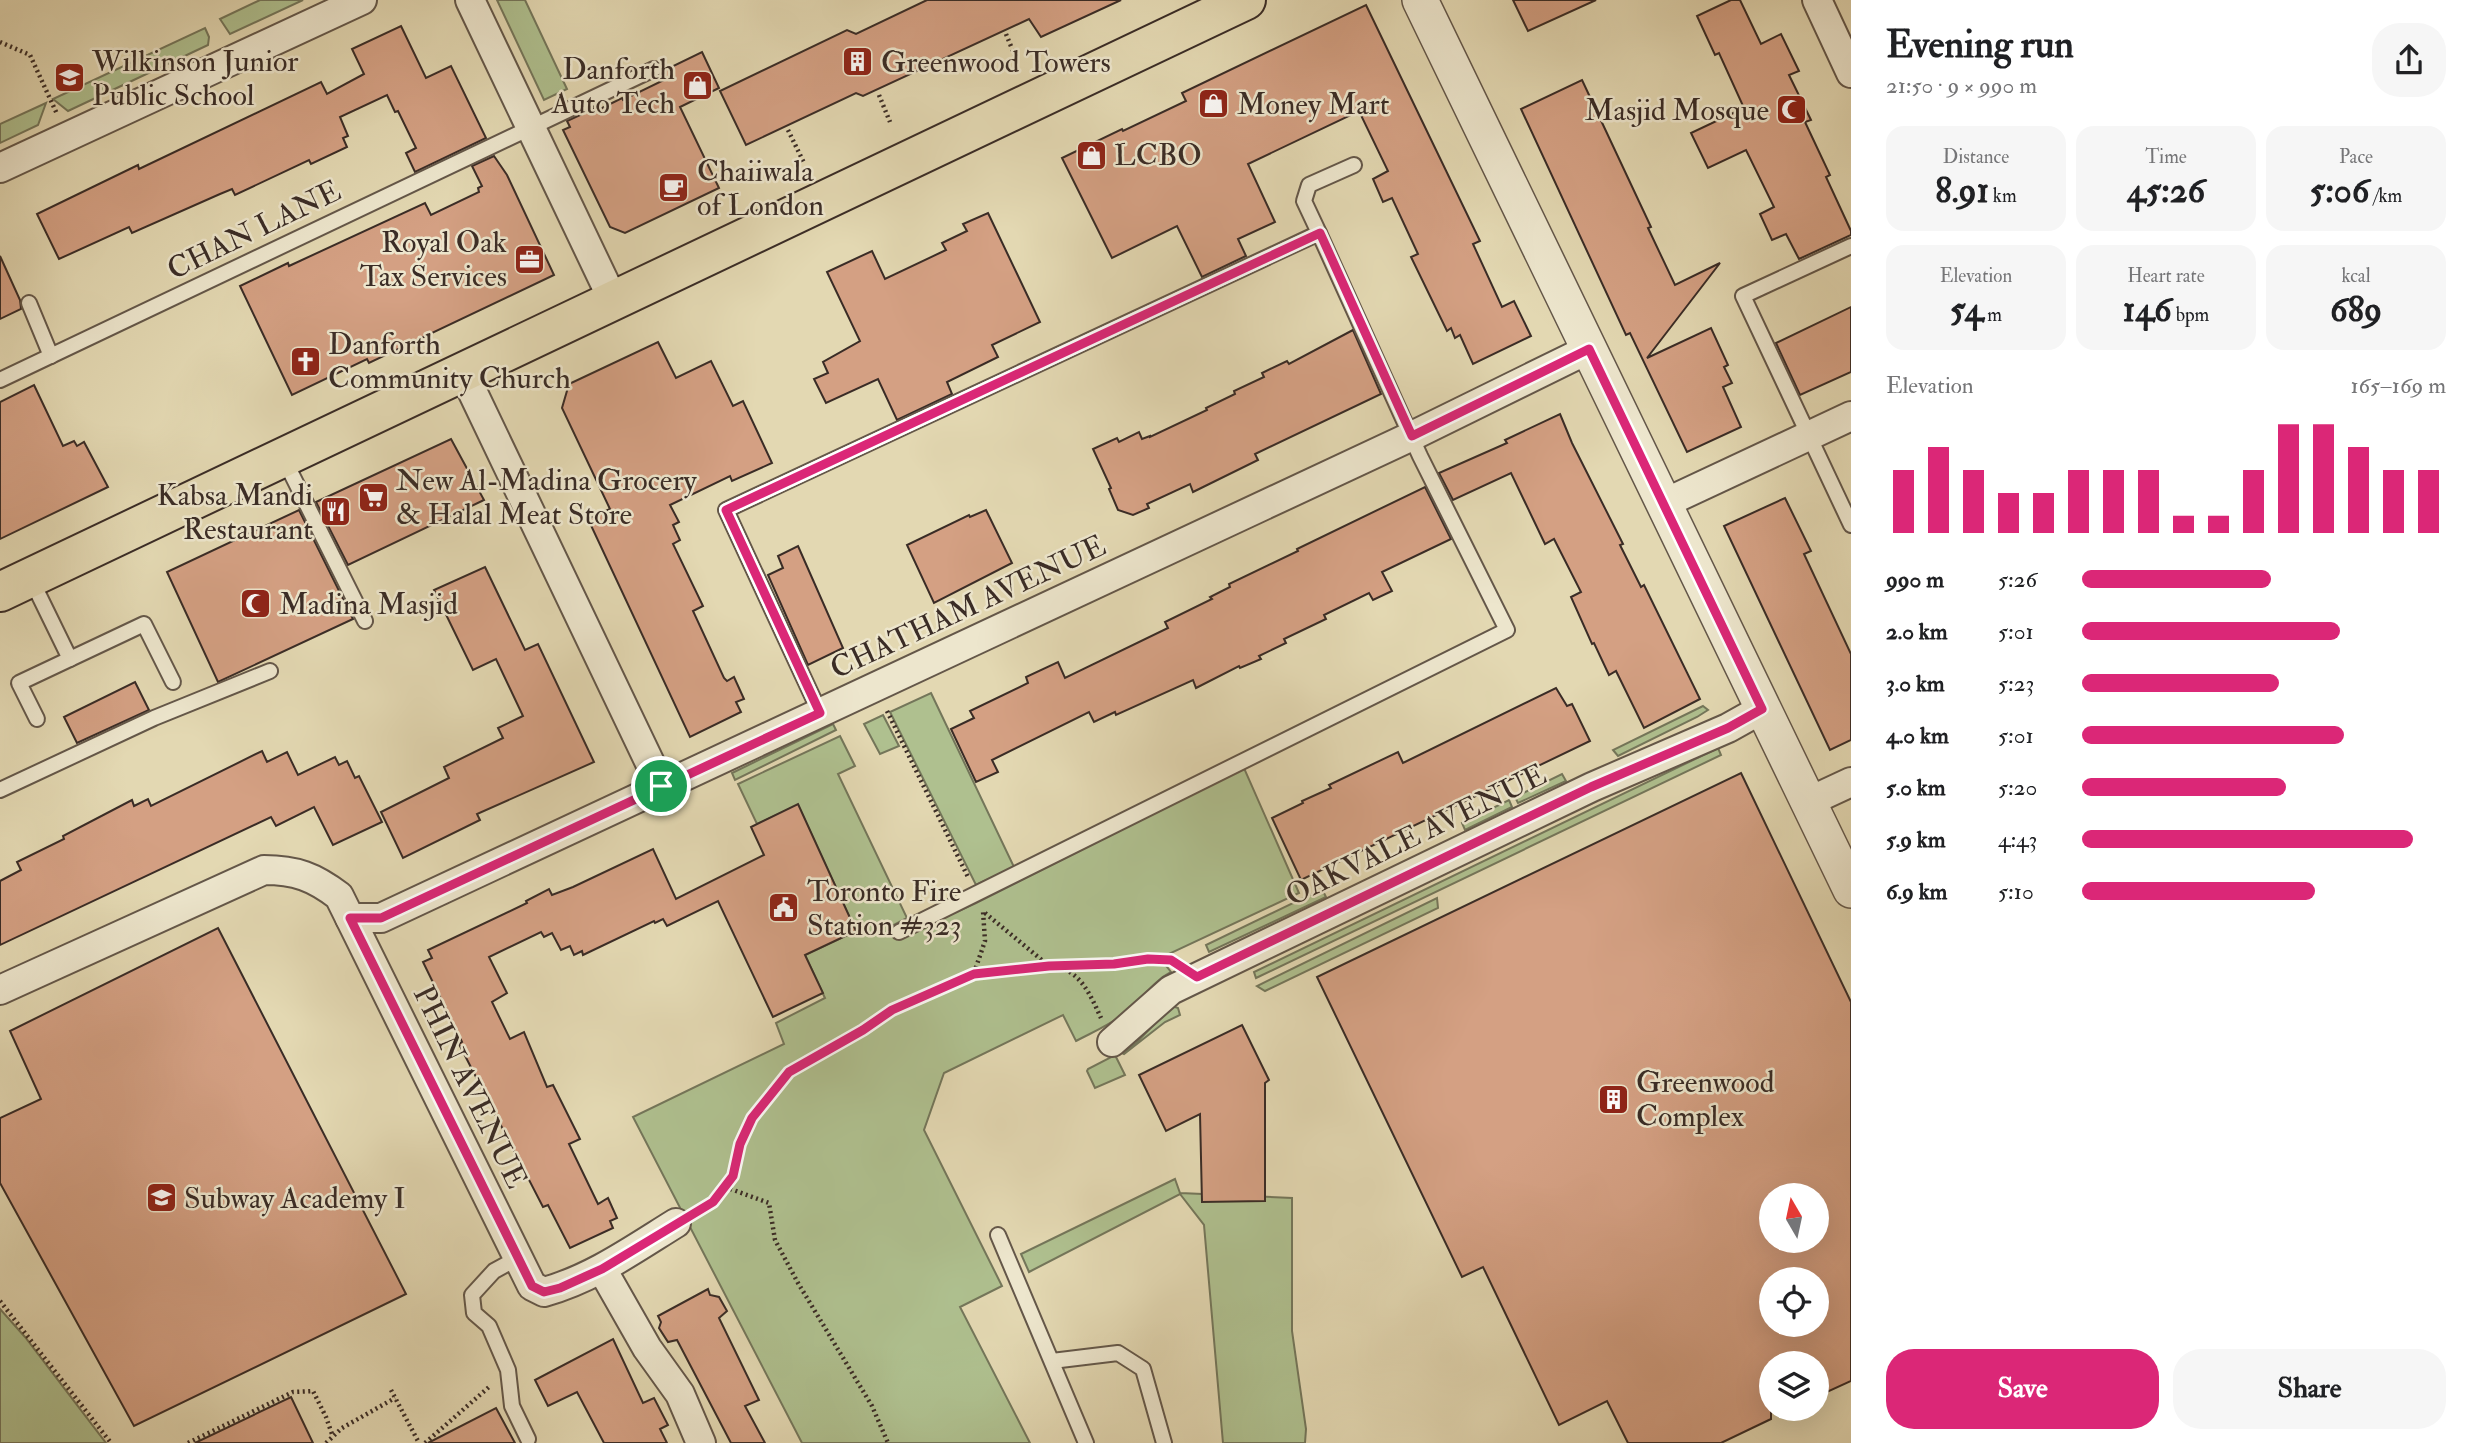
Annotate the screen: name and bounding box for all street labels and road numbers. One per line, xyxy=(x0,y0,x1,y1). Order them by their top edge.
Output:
street label: CHAN LANE xyxy=(161,172,347,288)
street label: CHATHAM AVENUE xyxy=(824,527,1112,687)
street label: OAKVALE AVENUE xyxy=(1280,756,1552,914)
street label: PHIN AVENUE xyxy=(405,980,535,1194)

